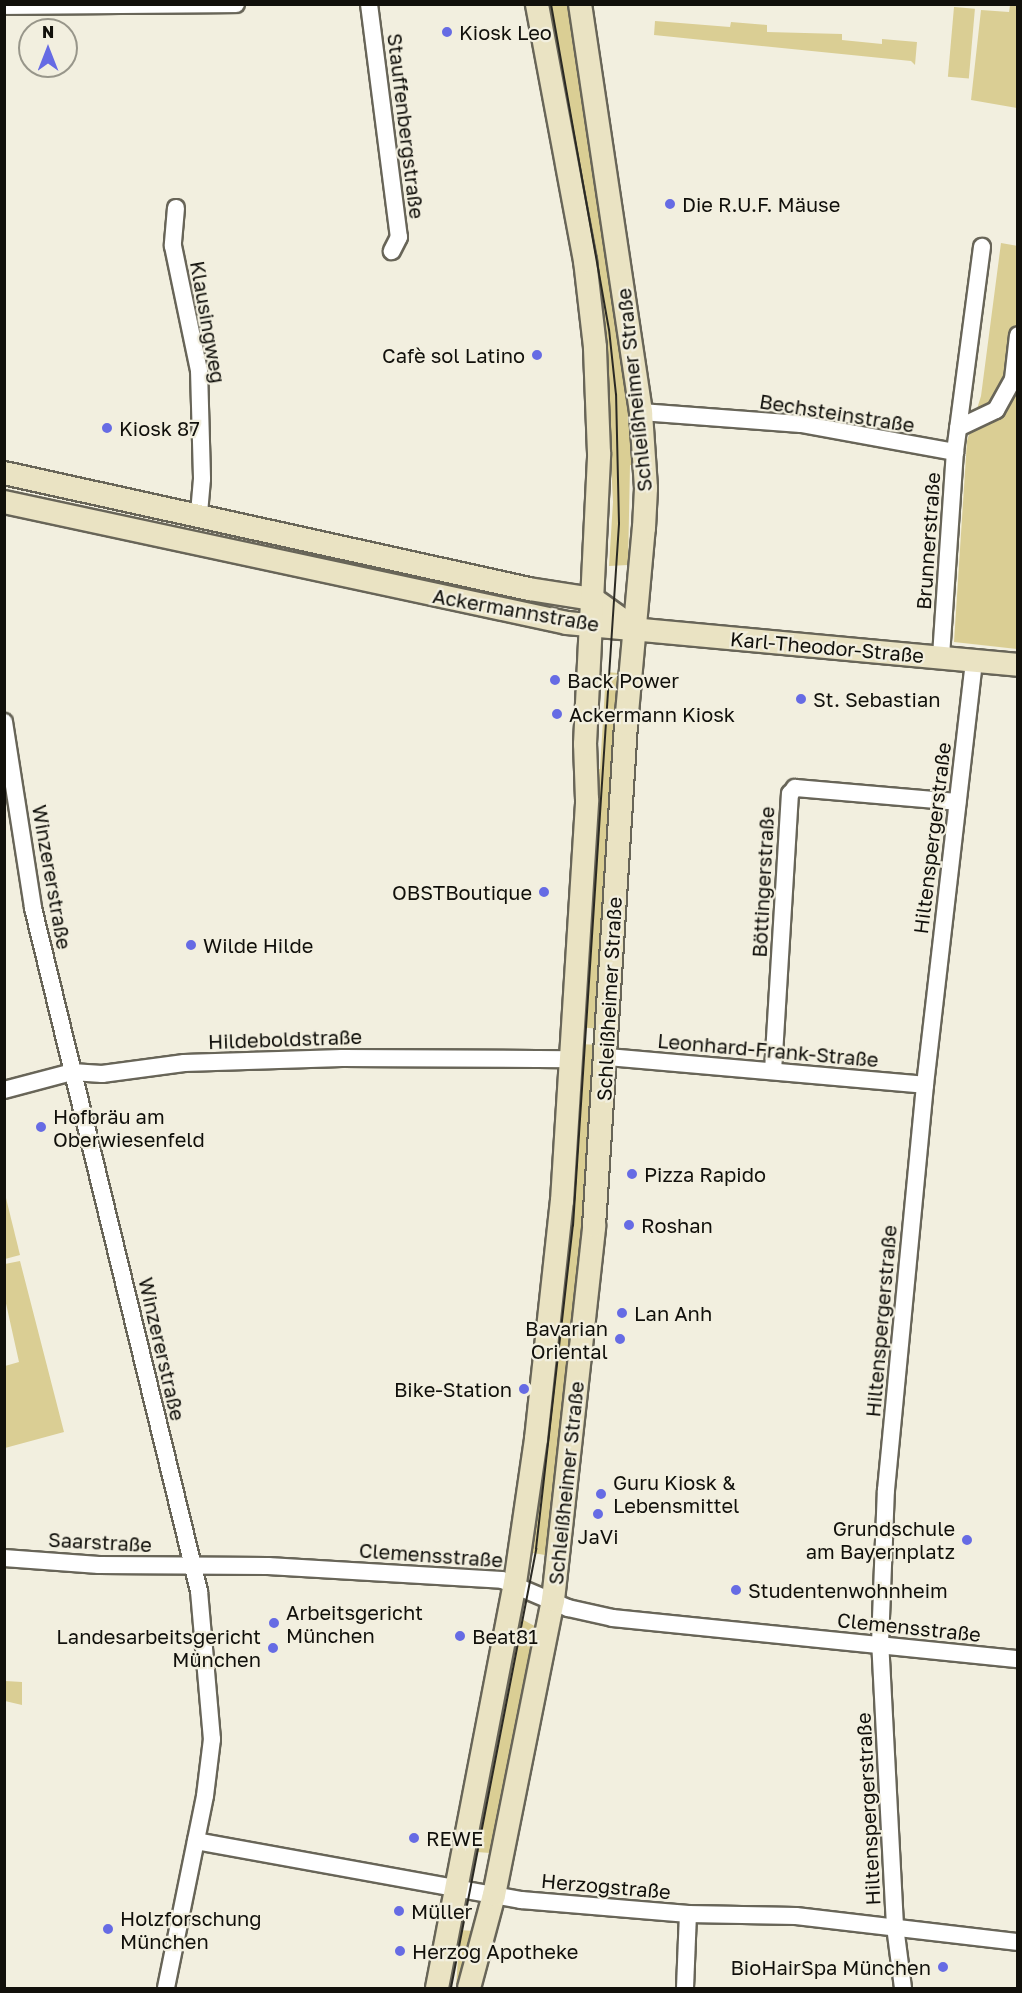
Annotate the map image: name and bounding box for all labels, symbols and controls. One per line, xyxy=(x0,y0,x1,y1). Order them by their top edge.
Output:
north arrow xyxy=(18,18,78,78)
place label: Kiosk Leo xyxy=(459,20,552,44)
text: N xyxy=(42,22,54,42)
marker: Kiosk Leo xyxy=(440,25,454,39)
street label: Stauffenbergstraße xyxy=(383,32,429,220)
place label: Die R.U.F. Mäuse xyxy=(682,192,840,216)
marker: Die R.U.F. Mäuse xyxy=(663,197,677,211)
street label: Klausingweg xyxy=(185,259,231,385)
street label: Schleißheimer Straße xyxy=(611,287,657,493)
place label: Cafè sol Latino xyxy=(382,343,525,367)
marker: Cafè sol Latino xyxy=(530,348,544,362)
street label: Bechsteinstraße xyxy=(758,389,916,437)
place label: Kiosk 87 xyxy=(119,416,200,440)
marker: Kiosk 87 xyxy=(100,421,114,435)
street label: Brunnerstraße xyxy=(911,471,945,611)
street label: Ackermannstraße xyxy=(431,584,601,636)
street label: Karl-Theodor-Straße xyxy=(729,627,925,667)
place label: Back Power xyxy=(567,668,679,692)
marker: Back Power xyxy=(548,673,562,687)
place label: St. Sebastian xyxy=(813,687,941,711)
marker: St. Sebastian xyxy=(794,692,808,706)
place label: Ackermann Kiosk xyxy=(569,702,735,726)
marker: Ackermann Kiosk xyxy=(550,707,564,721)
street label: Hiltenspergerstraße xyxy=(908,741,956,935)
street label: Winzererstraße xyxy=(27,803,77,951)
street label: Böttingerstraße xyxy=(747,806,779,958)
place label: OBSTBoutique xyxy=(392,880,532,904)
marker: OBSTBoutique xyxy=(537,885,551,899)
street label: Schleißheimer Straße xyxy=(592,896,626,1102)
place label: Wilde Hilde xyxy=(203,933,313,957)
marker: Wilde Hilde xyxy=(184,938,198,952)
street label: Hildeboldstraße xyxy=(208,1024,362,1054)
street label: Leonhard-Frank-Straße xyxy=(656,1028,880,1072)
place label: Hofbräu am Oberwiesenfeld xyxy=(53,1104,205,1151)
marker: Hofbräu am Oberwiesenfeld xyxy=(34,1120,48,1134)
place label: Pizza Rapido xyxy=(644,1162,766,1186)
marker: Pizza Rapido xyxy=(625,1167,639,1181)
place label: Roshan xyxy=(641,1213,713,1237)
marker: Roshan xyxy=(622,1218,636,1232)
street label: Hiltenspergerstraße xyxy=(861,1224,901,1418)
street label: Winzererstraße xyxy=(134,1275,190,1423)
place label: Lan Anh xyxy=(634,1301,712,1325)
marker: Lan Anh xyxy=(615,1306,629,1320)
place label: Bavarian Oriental xyxy=(525,1316,608,1363)
marker: Bavarian Oriental xyxy=(613,1332,627,1346)
place label: Bike-Station xyxy=(394,1377,512,1401)
street label: Schleißheimer Straße xyxy=(543,1380,589,1586)
marker: Bike-Station xyxy=(517,1382,531,1396)
place label: Guru Kiosk & Lebensmittel xyxy=(613,1470,739,1517)
marker: Guru Kiosk & Lebensmittel xyxy=(594,1487,608,1501)
marker: JaVi xyxy=(591,1507,605,1521)
place label: Grundschule am Bayernplatz xyxy=(806,1517,955,1564)
place label: JaVi xyxy=(577,1524,619,1548)
street label: Saarstraße xyxy=(47,1527,153,1557)
marker: Grundschule am Bayernplatz xyxy=(960,1533,974,1547)
street label: Clemensstraße xyxy=(358,1538,504,1572)
place label: Studentenwohnheim xyxy=(748,1578,948,1602)
marker: Studentenwohnheim xyxy=(729,1583,743,1597)
place label: Arbeitsgericht München xyxy=(286,1600,423,1647)
street label: Clemensstraße xyxy=(836,1608,982,1646)
marker: Arbeitsgericht München xyxy=(267,1616,281,1630)
place label: Landesarbeitsgericht München xyxy=(56,1624,261,1671)
place label: Beat81 xyxy=(472,1624,538,1648)
marker: Beat81 xyxy=(453,1629,467,1643)
marker: Landesarbeitsgericht München xyxy=(266,1641,280,1655)
street label: Hiltenspergerstraße xyxy=(851,1712,885,1906)
place label: REWE xyxy=(426,1826,483,1850)
marker: REWE xyxy=(407,1831,421,1845)
street label: Herzogstraße xyxy=(540,1868,672,1904)
place label: Müller xyxy=(411,1899,472,1923)
marker: Müller xyxy=(392,1904,406,1918)
place label: Holzforschung München xyxy=(120,1906,262,1953)
marker: Holzforschung München xyxy=(101,1922,115,1936)
place label: Herzog Apotheke xyxy=(412,1939,578,1963)
marker: Herzog Apotheke xyxy=(393,1944,407,1958)
place label: BioHairSpa München xyxy=(730,1955,931,1979)
marker: BioHairSpa München xyxy=(936,1960,950,1974)

